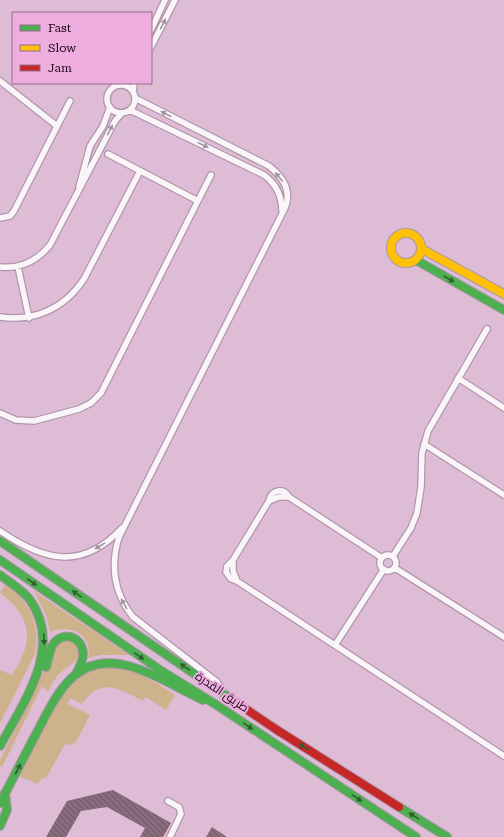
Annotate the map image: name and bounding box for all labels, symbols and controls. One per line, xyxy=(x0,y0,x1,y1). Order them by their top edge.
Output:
legend xyxy=(12,12,152,84)
one-way arrow xyxy=(160,18,166,29)
text: Fast xyxy=(48,21,72,35)
text: Slow xyxy=(48,41,76,55)
text: Jam xyxy=(48,61,72,75)
one-way arrow xyxy=(160,111,172,117)
one-way arrow xyxy=(107,125,113,136)
one-way arrow xyxy=(197,142,208,148)
one-way arrow xyxy=(275,171,284,182)
one-way arrow xyxy=(444,276,455,283)
one-way arrow xyxy=(95,542,105,550)
one-way arrow xyxy=(27,578,37,586)
one-way arrow xyxy=(72,590,83,597)
one-way arrow xyxy=(121,598,128,610)
one-way arrow xyxy=(40,633,47,645)
one-way arrow xyxy=(134,652,144,660)
one-way arrow xyxy=(179,663,190,671)
street label: طريق القدرة xyxy=(193,669,251,715)
one-way arrow xyxy=(243,722,254,730)
one-way arrow xyxy=(299,743,309,751)
one-way arrow xyxy=(15,763,21,774)
one-way arrow xyxy=(352,794,362,802)
one-way arrow xyxy=(409,812,419,820)

